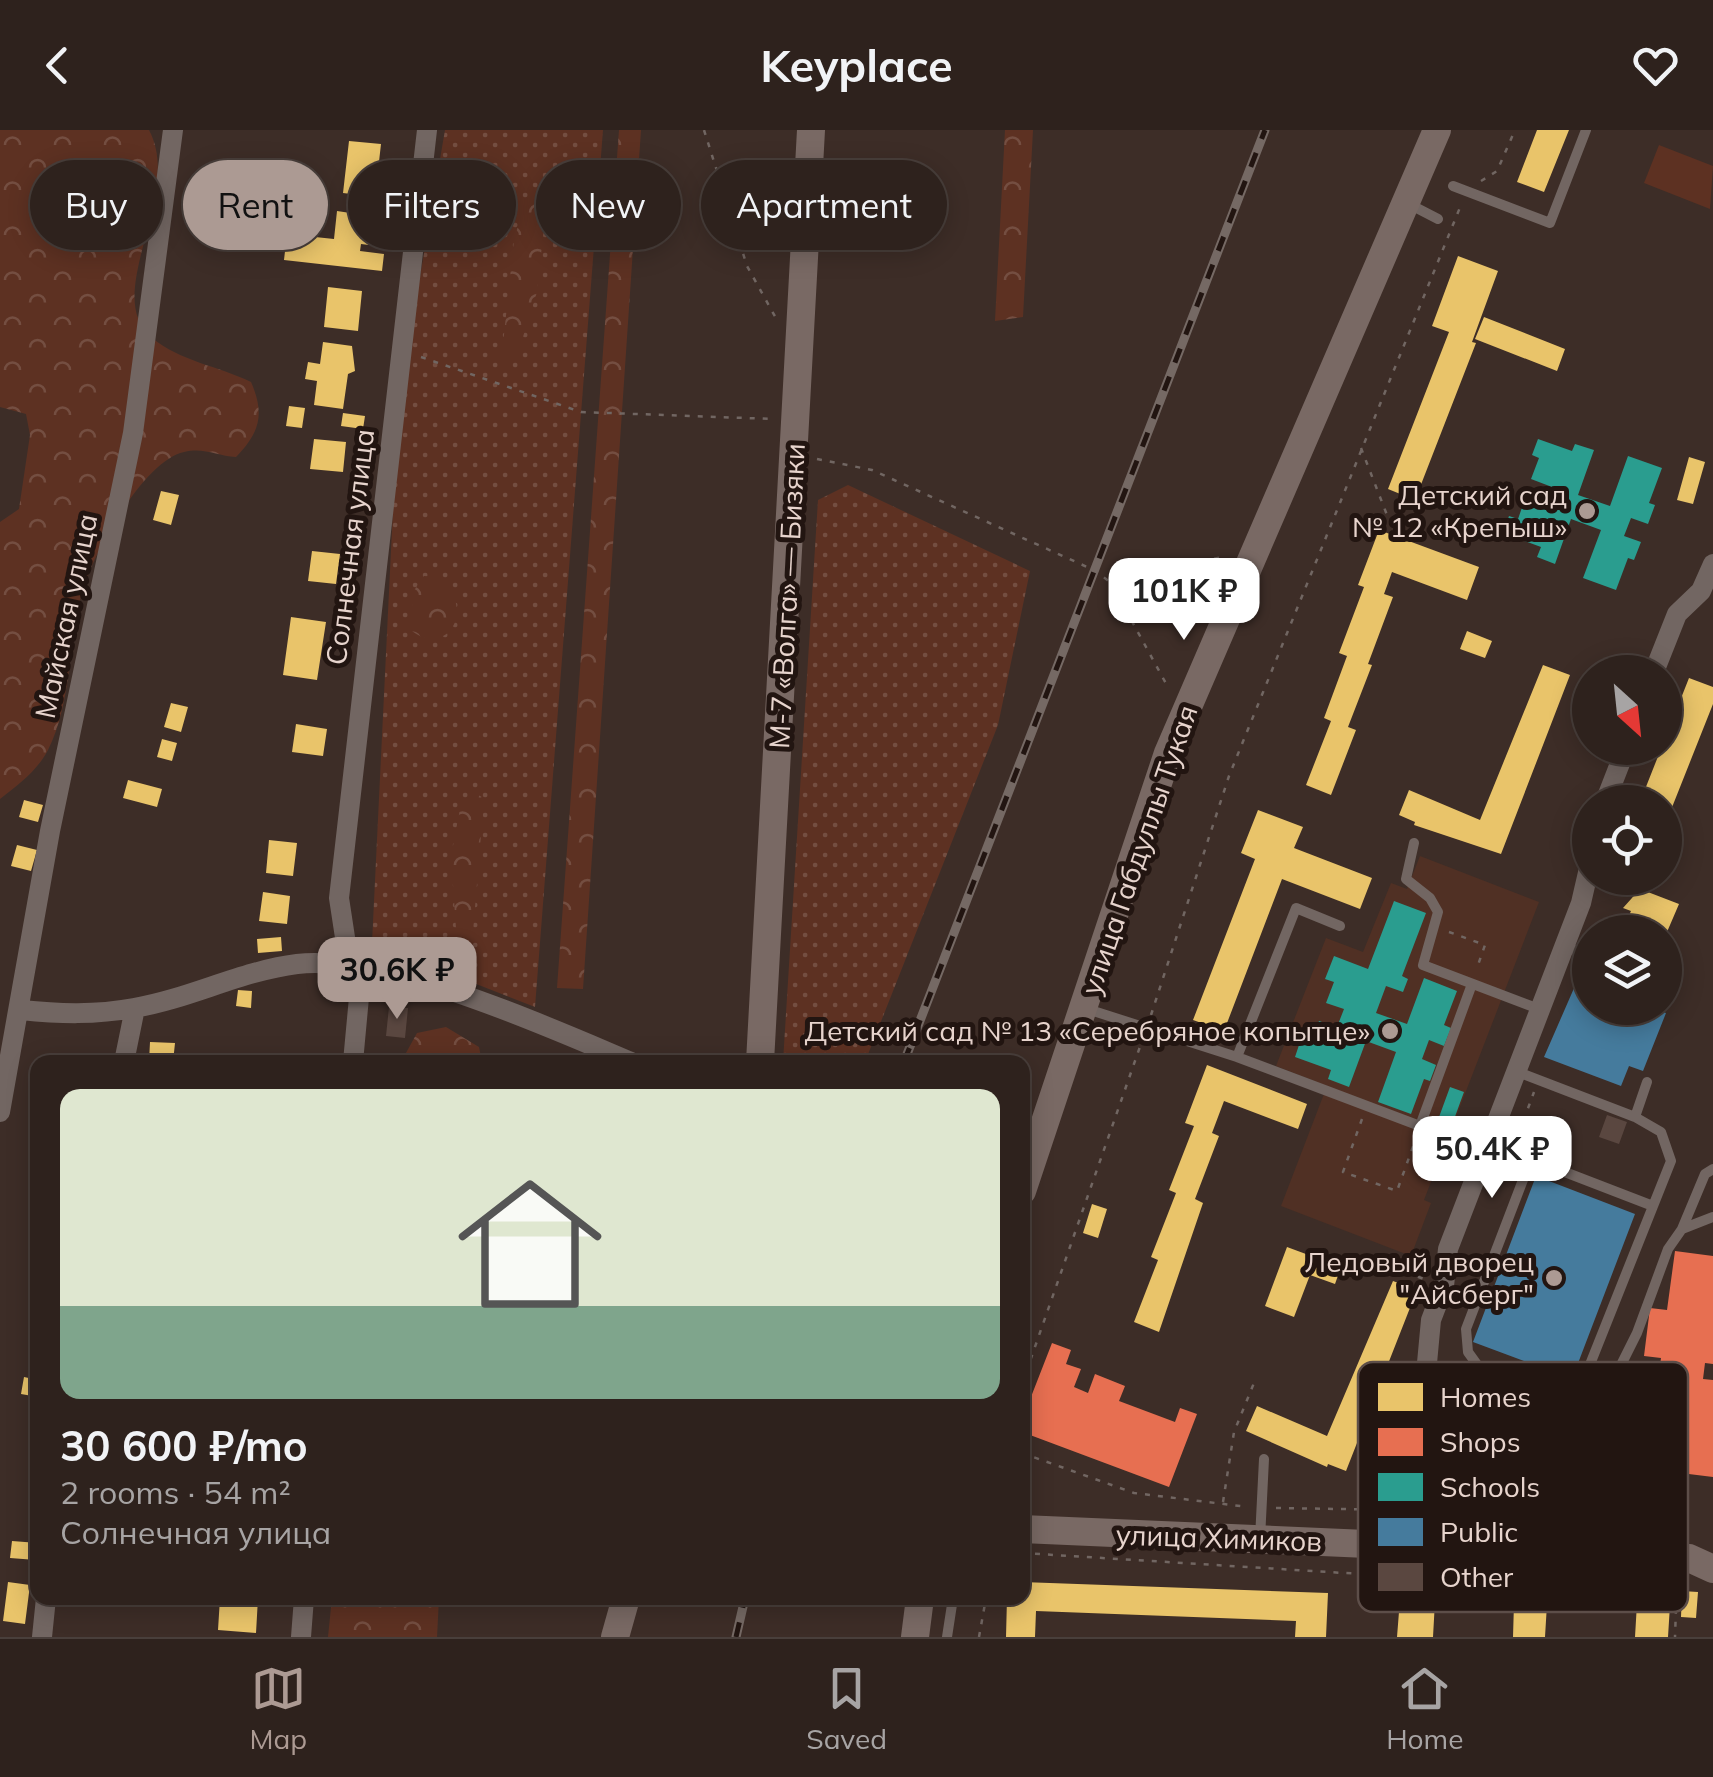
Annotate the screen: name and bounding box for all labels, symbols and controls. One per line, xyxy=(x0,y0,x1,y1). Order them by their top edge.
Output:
text: Keyplace xyxy=(760,37,953,93)
icon: back xyxy=(30,38,85,93)
icon: heart xyxy=(1628,38,1683,93)
chip: Buy xyxy=(30,160,163,250)
chip: Rent xyxy=(183,160,328,250)
chip: Filters xyxy=(348,160,516,250)
chip: New xyxy=(536,160,681,250)
chip: Apartment xyxy=(701,160,947,250)
street label: Солнечная улица xyxy=(318,427,381,667)
street label: М-7 «Волга» — Бизяки xyxy=(761,442,812,750)
place label: Детский сад № 12 «Крепыш» xyxy=(1352,477,1567,544)
marker: Детский сад № 12 «Крепыш» xyxy=(1576,500,1598,522)
street label: Майская улица xyxy=(27,510,104,721)
pin: 101K ₽ xyxy=(1103,558,1265,643)
text: 101K ₽ xyxy=(1131,570,1237,610)
north arrow xyxy=(1572,655,1682,765)
map controls xyxy=(1572,655,1682,1025)
street label: улица Габдуллы Тукая xyxy=(1073,700,1205,999)
button: locate xyxy=(1572,785,1682,895)
button: layers xyxy=(1572,915,1682,1025)
pin: 30.6K ₽ xyxy=(305,937,489,1022)
text: 30.6K ₽ xyxy=(340,949,454,989)
place label: Детский сад № 13 «Серебряное копытце» xyxy=(805,1013,1370,1048)
marker: Детский сад № 13 «Серебряное копытце» xyxy=(1379,1020,1401,1042)
pin: 50.4K ₽ xyxy=(1400,1116,1584,1201)
text: 50.4K ₽ xyxy=(1435,1128,1549,1168)
icon: home xyxy=(440,1154,620,1334)
place label: Ледовый дворец "Айсберг" xyxy=(1305,1244,1534,1311)
marker: Ледовый дворец "Айсберг" xyxy=(1543,1267,1565,1289)
legend xyxy=(1358,1362,1688,1612)
text: Homes xyxy=(1440,1379,1531,1414)
text: 30 600 ₽/mo xyxy=(60,1419,308,1472)
text: Shops xyxy=(1440,1424,1521,1459)
text: Schools xyxy=(1440,1469,1540,1504)
text: 2 rooms · 54 m² xyxy=(60,1472,291,1512)
text: Солнечная улица xyxy=(60,1512,331,1552)
text: Public xyxy=(1440,1514,1518,1549)
street label: улица Химиков xyxy=(1115,1516,1323,1559)
text: Other xyxy=(1440,1559,1514,1594)
tab: Map xyxy=(250,1661,307,1756)
tab: Saved xyxy=(806,1661,887,1756)
tab: Home xyxy=(1386,1661,1463,1756)

